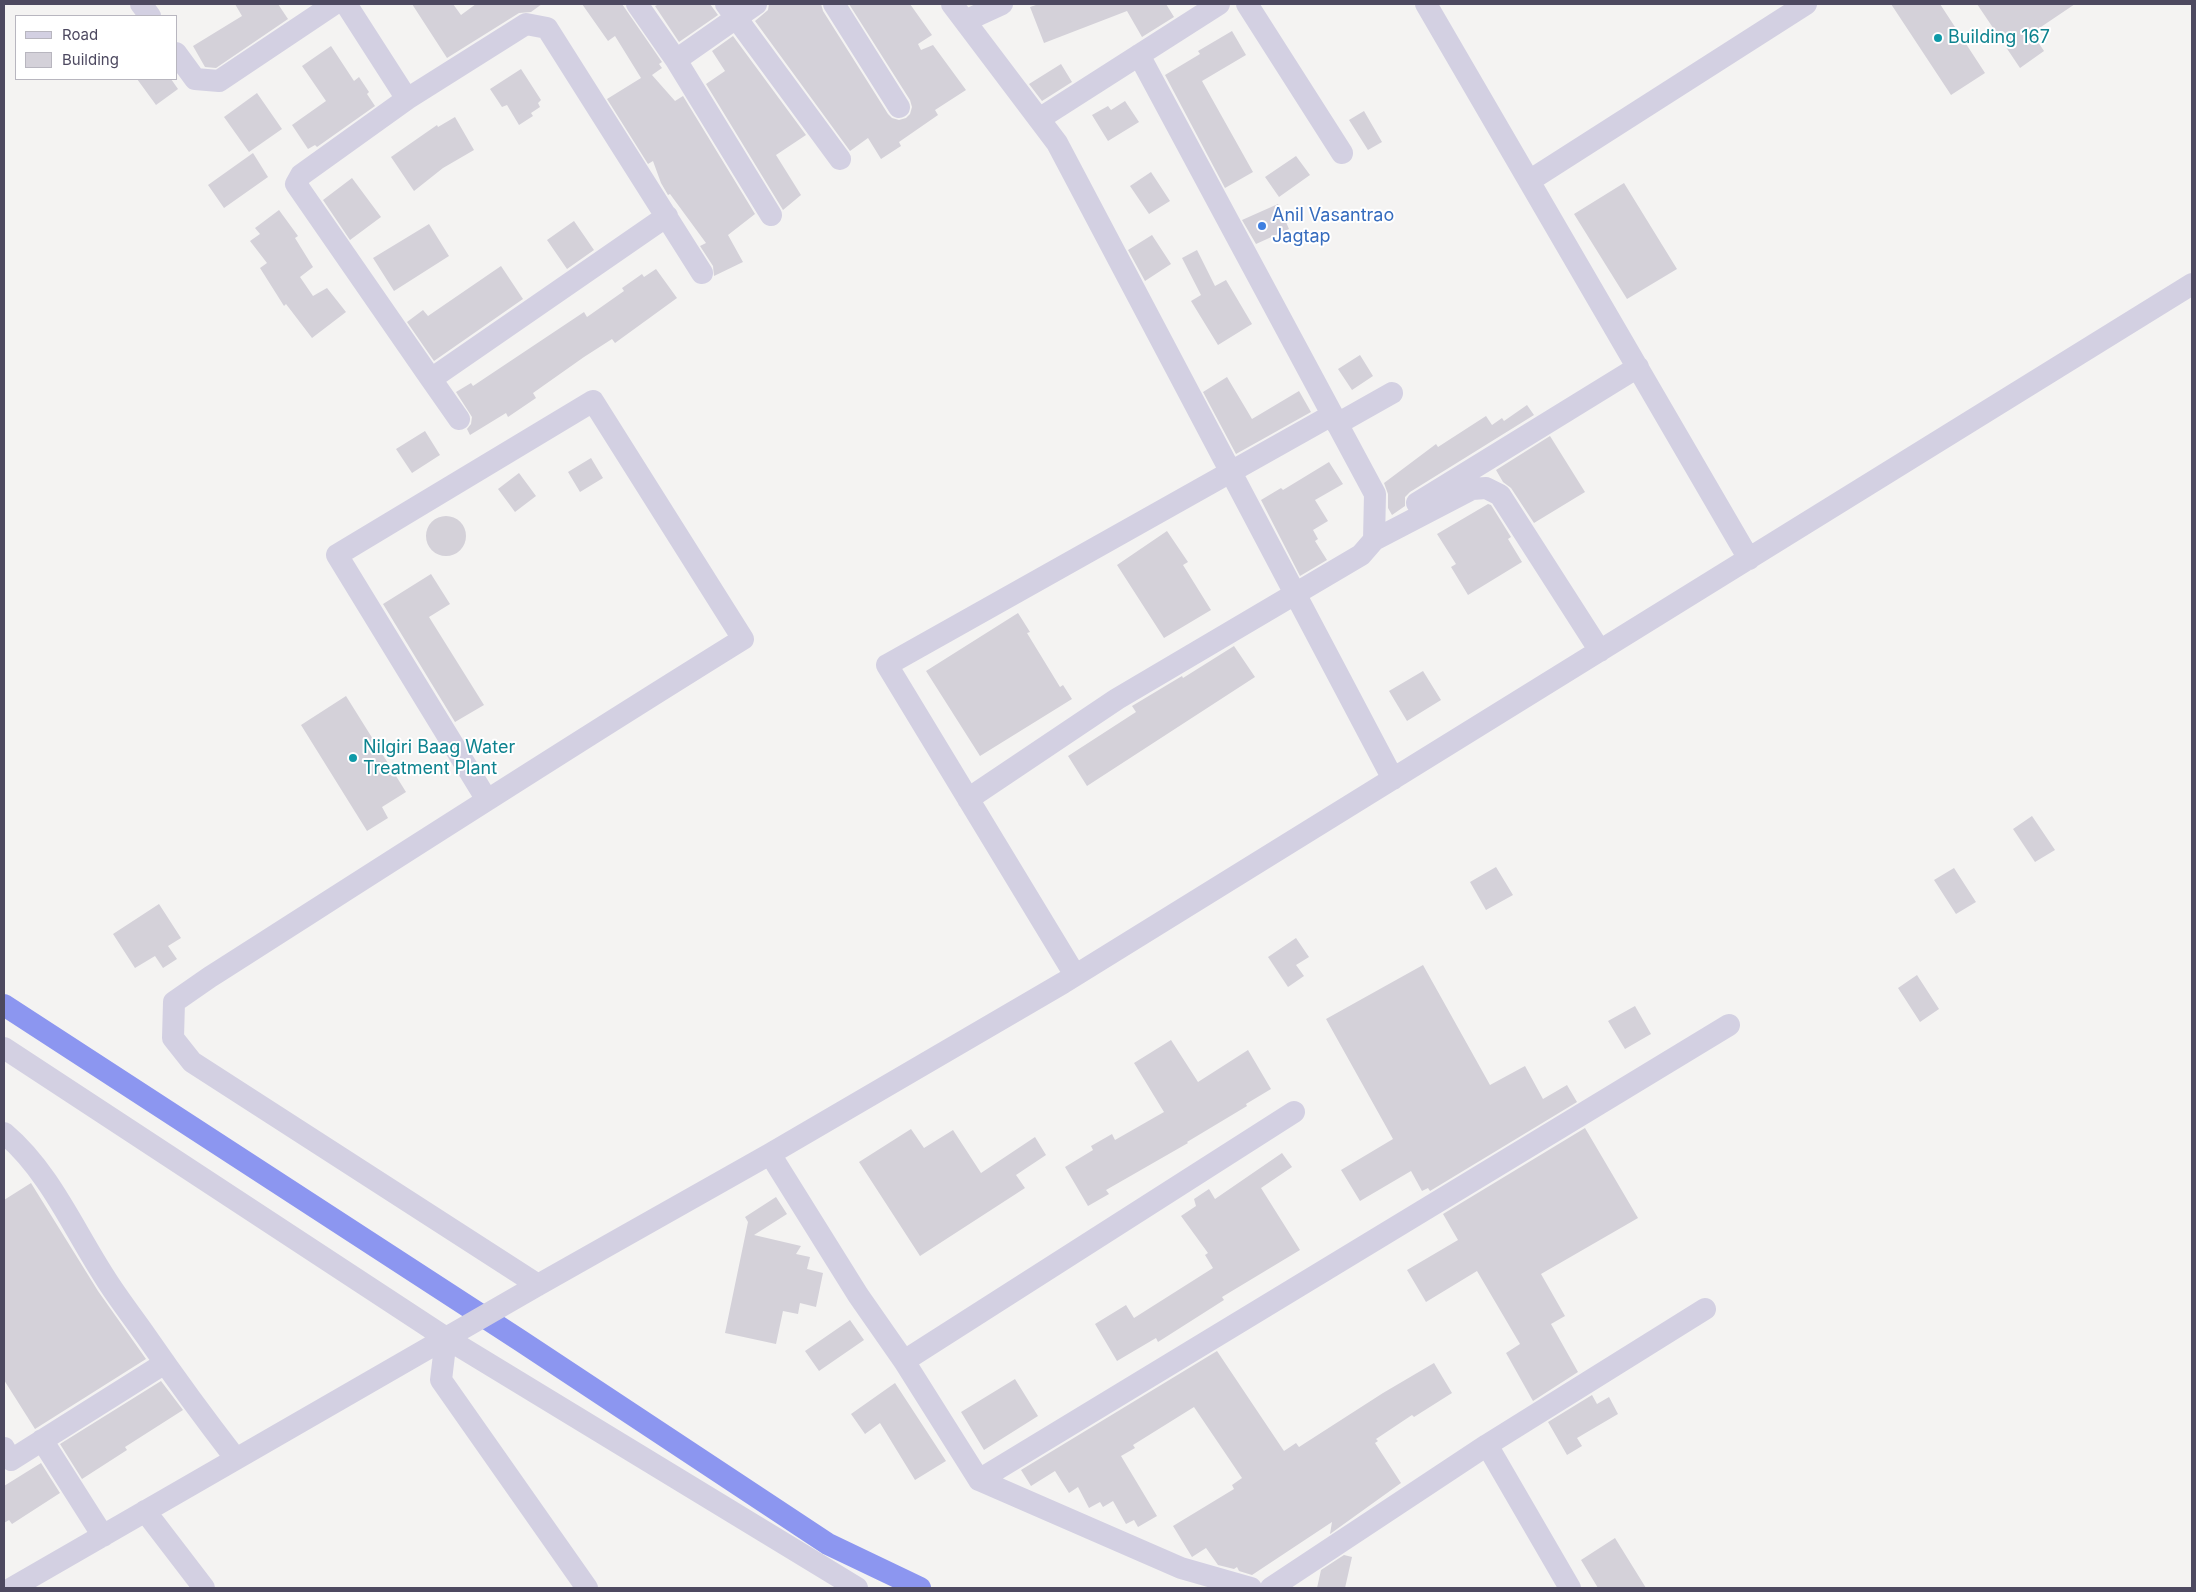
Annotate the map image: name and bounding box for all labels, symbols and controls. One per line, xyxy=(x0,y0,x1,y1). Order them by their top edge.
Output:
legend xyxy=(15,15,178,80)
text: Road xyxy=(62,25,98,44)
place label: Building 167 xyxy=(1948,27,2050,49)
marker: Building 167 xyxy=(1932,32,1944,44)
text: Building xyxy=(62,50,119,69)
place label: Anil Vasantrao Jagtap xyxy=(1272,205,1394,248)
marker: Anil Vasantrao Jagtap xyxy=(1256,220,1268,232)
place label: Nilgiri Baag Water Treatment Plant xyxy=(363,737,515,780)
marker: Nilgiri Baag Water Treatment Plant xyxy=(347,752,359,764)

